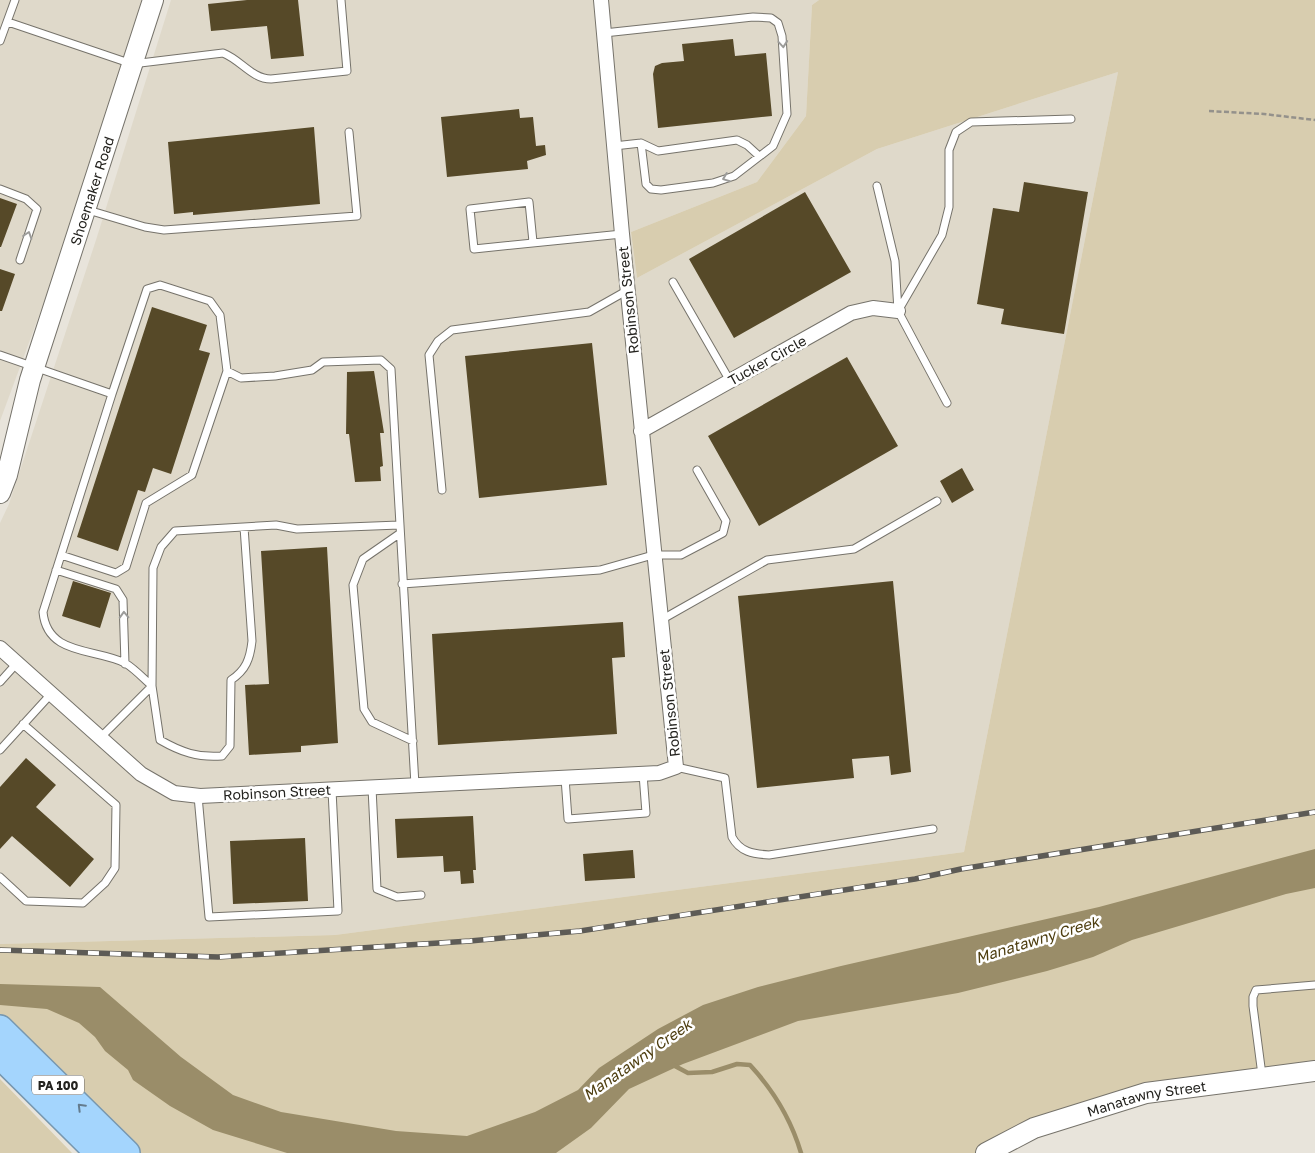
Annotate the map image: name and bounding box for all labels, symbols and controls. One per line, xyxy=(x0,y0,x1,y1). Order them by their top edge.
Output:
one-way arrow xyxy=(777,41,788,49)
street label: Shoemaker Road xyxy=(66,134,117,247)
one-way arrow xyxy=(722,172,730,182)
one-way arrow xyxy=(23,231,33,239)
street label: Robinson Street xyxy=(614,245,642,355)
street label: Tucker Circle xyxy=(725,331,809,389)
one-way arrow xyxy=(118,611,129,619)
street label: Robinson Street xyxy=(655,648,683,758)
street label: Robinson Street xyxy=(223,781,331,803)
water label: Manatawny Creek xyxy=(973,911,1103,967)
water label: Manatawny Creek xyxy=(579,1014,697,1104)
road number: PA 100 xyxy=(32,1076,84,1094)
street label: Manatawny Street xyxy=(1085,1077,1207,1119)
one-way arrow xyxy=(78,1104,87,1113)

